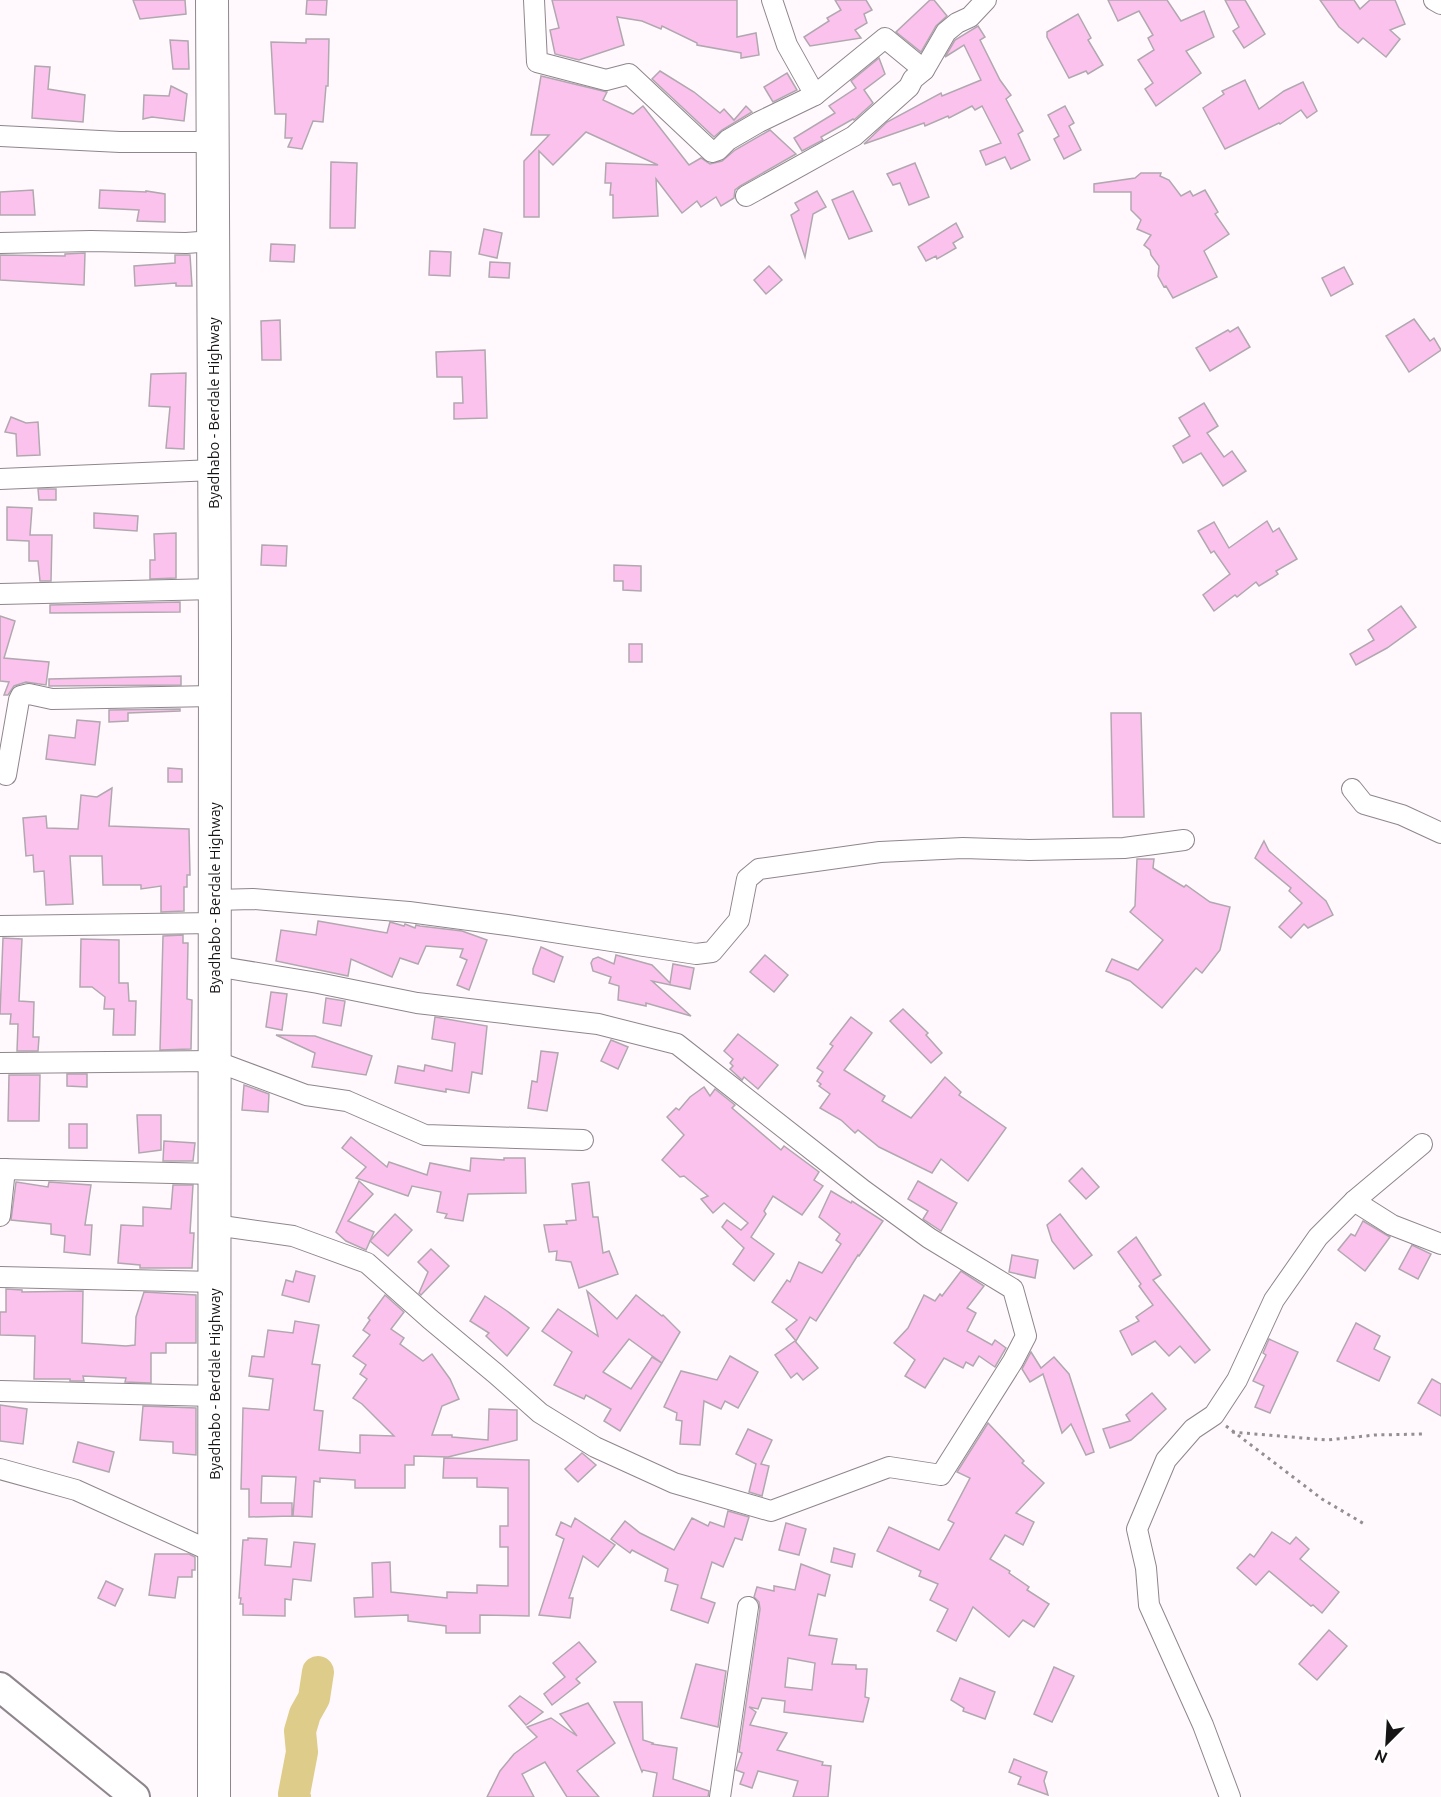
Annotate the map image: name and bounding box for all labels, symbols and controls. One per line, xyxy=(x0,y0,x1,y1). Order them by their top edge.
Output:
street label: Byadhabo - Berdale Highway xyxy=(205,317,222,509)
street label: Byadhabo - Berdale Highway xyxy=(206,802,223,994)
street label: Byadhabo - Berdale Highway xyxy=(206,1288,223,1480)
north arrow xyxy=(1357,1713,1417,1773)
text: N xyxy=(1372,1746,1390,1767)

